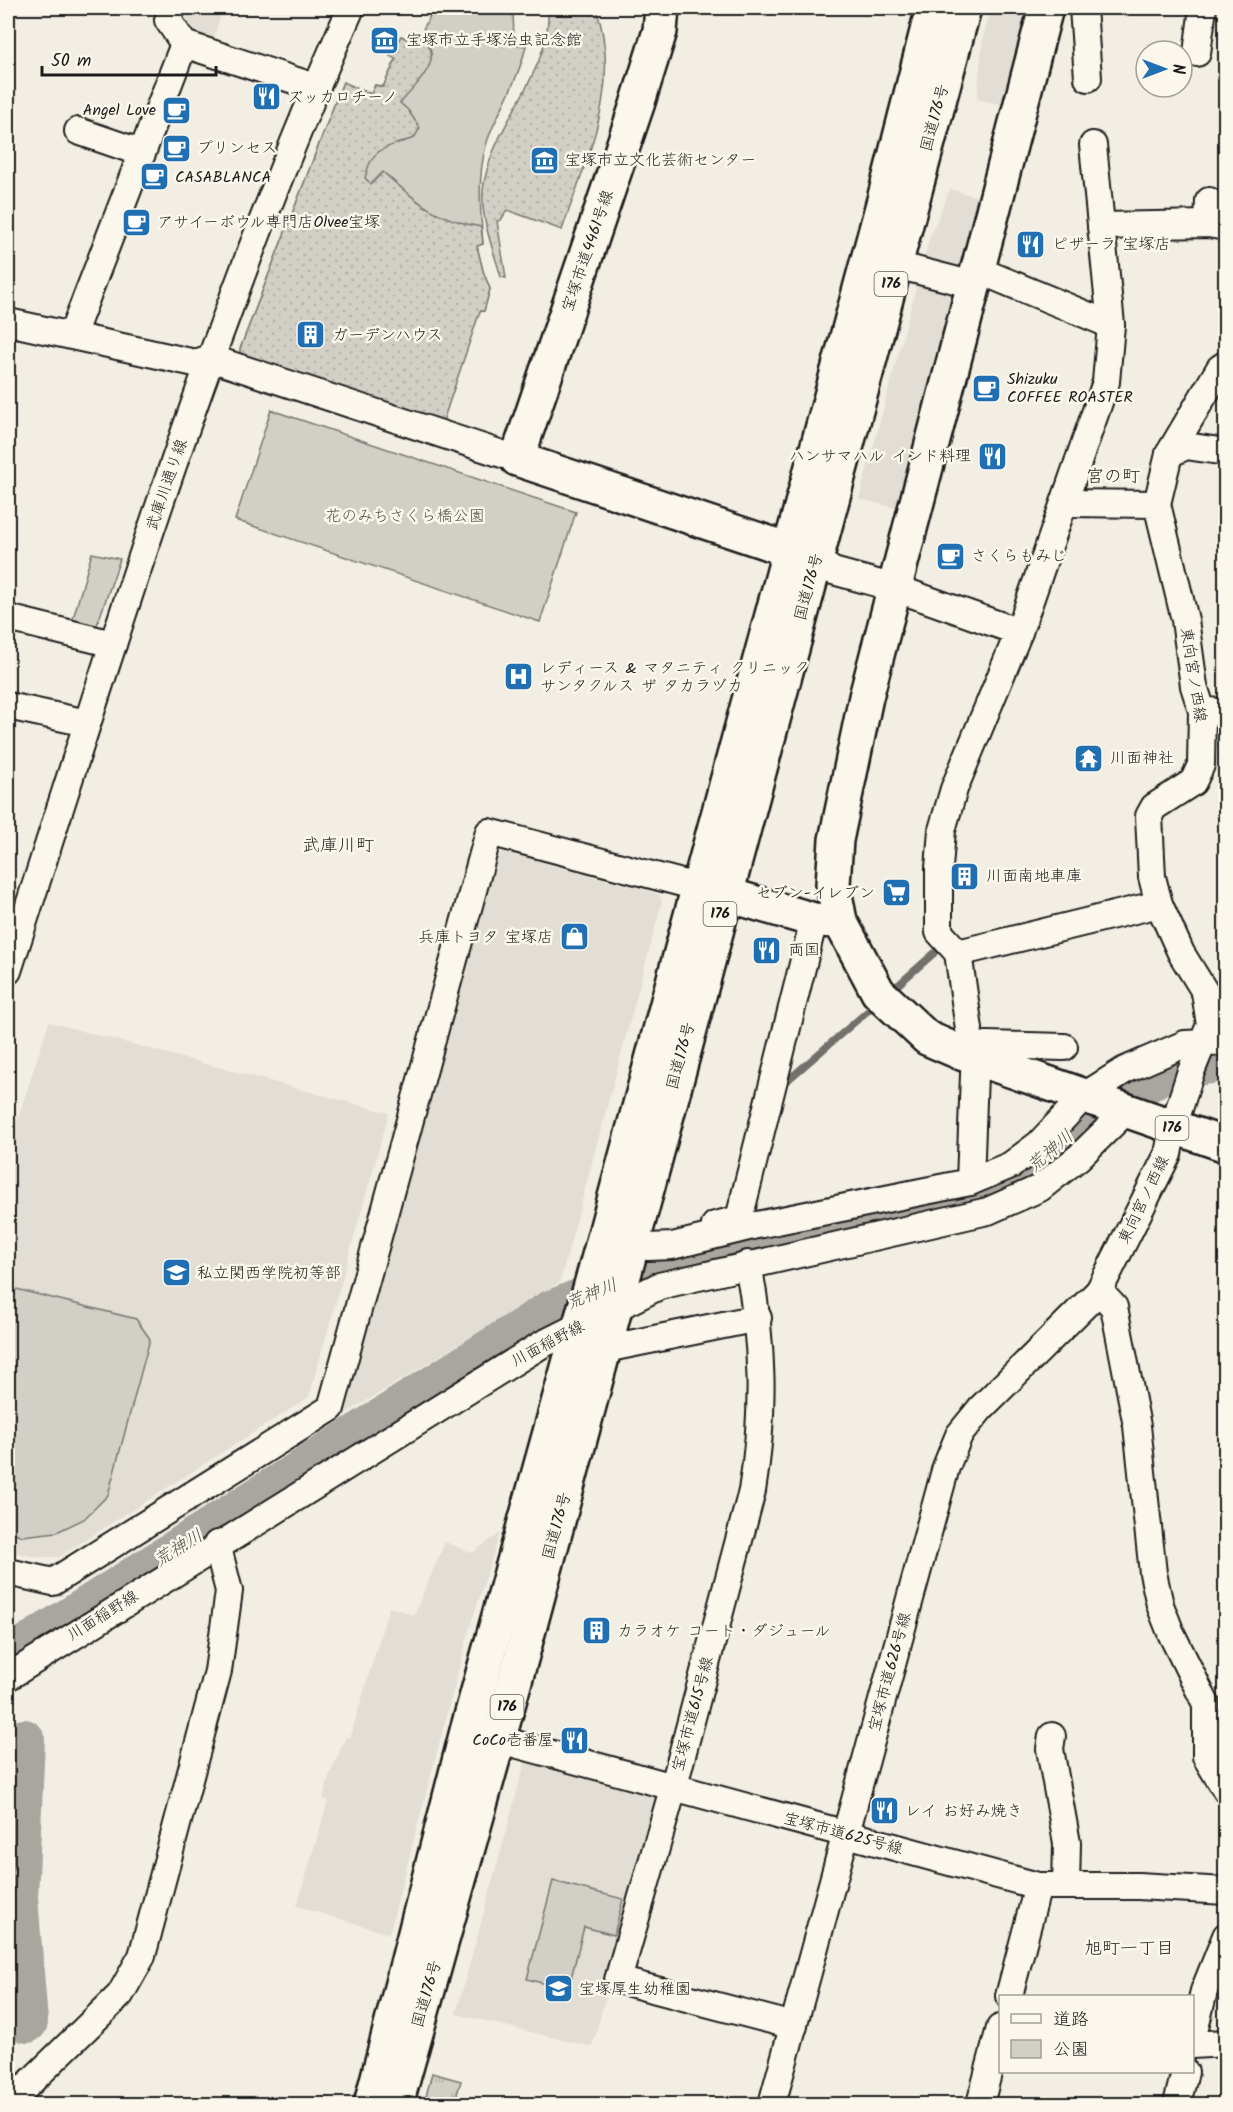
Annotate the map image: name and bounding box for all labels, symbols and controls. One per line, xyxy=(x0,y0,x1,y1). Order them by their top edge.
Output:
museum icon: 宝塚市立手塚治虫記念館 xyxy=(369,24,401,56)
place label: 宝塚市立手塚治虫記念館 xyxy=(406,28,582,53)
scale bar xyxy=(42,39,216,77)
north arrow xyxy=(1134,39,1194,99)
text: 50 m xyxy=(51,47,91,76)
text: N xyxy=(1165,64,1190,74)
restaurant icon: ズッカロチーノ xyxy=(250,81,282,113)
street label: 国道176号 xyxy=(914,81,956,155)
place label: ズッカロチーノ xyxy=(287,85,398,110)
cafe icon: Angel Love xyxy=(161,94,193,126)
place label: Angel Love xyxy=(83,98,156,123)
cafe icon: プリンセス xyxy=(160,132,192,164)
place label: プリンセス xyxy=(197,136,277,161)
museum icon: 宝塚市立文化芸術センター xyxy=(528,144,560,176)
place label: 宝塚市立文化芸術センター xyxy=(565,148,756,173)
cafe icon: CASABLANCA xyxy=(138,161,170,193)
place label: CASABLANCA xyxy=(175,165,272,190)
street label: 宝塚市道4461号線 xyxy=(555,187,621,315)
cafe icon: アサイーボウル専門店Olvee宝塚 xyxy=(120,206,152,238)
place label: アサイーボウル専門店Olvee宝塚 xyxy=(157,210,380,235)
restaurant icon: ピザーラ 宝塚店 xyxy=(1015,228,1047,260)
place label: ピザーラ 宝塚店 xyxy=(1052,232,1170,257)
road number: 176 xyxy=(874,272,908,296)
building icon: ガーデンハウス xyxy=(295,319,327,351)
place label: ガーデンハウス xyxy=(332,323,442,348)
place label: Shizuku COFFEE ROASTER xyxy=(1007,367,1133,410)
cafe icon: Shizuku COFFEE ROASTER xyxy=(970,372,1002,404)
street label: 武庫川通り線 xyxy=(140,436,194,534)
restaurant icon: ハンサマハル インド料理 xyxy=(976,440,1008,472)
place label: ハンサマハル インド料理 xyxy=(789,444,971,469)
district label: 宮の町 xyxy=(1086,463,1140,492)
park label: 花のみちさくら橋公園 xyxy=(325,504,485,529)
cafe icon: さくらもみじ xyxy=(934,540,966,572)
place label: さくらもみじ xyxy=(971,544,1067,569)
street label: 国道176号 xyxy=(788,550,830,624)
street label: 東向宮ノ西線 xyxy=(1173,626,1213,724)
place label: レディース & マタニティ クリニック サンタクルス ザ タカラヅカ xyxy=(540,656,810,699)
hospital icon: レディース & マタニティ クリニック サンタクルス ザ タカラヅカ xyxy=(503,661,535,693)
temple icon: 川面神社 xyxy=(1073,742,1105,774)
place label: 川面神社 xyxy=(1110,746,1174,771)
district label: 武庫川町 xyxy=(302,832,374,861)
building icon: 川面南地車庫 xyxy=(949,860,981,892)
place label: 川面南地車庫 xyxy=(986,864,1082,889)
supermarket icon: セブン-イレブン xyxy=(880,877,912,909)
place label: セブン-イレブン xyxy=(756,881,875,906)
road number: 176 xyxy=(704,902,736,926)
shop icon: 兵庫トヨタ 宝塚店 xyxy=(558,921,590,953)
place label: 兵庫トヨタ 宝塚店 xyxy=(419,925,553,950)
restaurant icon: 両国 xyxy=(751,934,783,966)
place label: 両国 xyxy=(788,938,820,963)
street label: 国道176号 xyxy=(660,1019,702,1093)
road number: 176 xyxy=(1156,1116,1188,1140)
water label: 荒神川 xyxy=(1021,1123,1081,1181)
street label: 東向宮ノ西線 xyxy=(1112,1151,1176,1249)
school or university icon: 私立関西学院初等部 xyxy=(160,1257,192,1289)
place label: 私立関西学院初等部 xyxy=(197,1261,341,1286)
water label: 荒神川 xyxy=(562,1271,622,1319)
street label: 川面稲野線 xyxy=(507,1314,589,1374)
street label: 国道176号 xyxy=(536,1489,578,1563)
water label: 荒神川 xyxy=(148,1522,210,1576)
street label: 川面稲野線 xyxy=(62,1584,144,1648)
street label: 宝塚市道626号線 xyxy=(862,1609,918,1735)
building icon: カラオケ コート・ダジュール xyxy=(580,1615,612,1647)
place label: カラオケ コート・ダジュール xyxy=(617,1619,830,1644)
street label: 宝塚市道615号線 xyxy=(666,1654,720,1774)
road number: 176 xyxy=(490,1695,524,1719)
restaurant icon: CoCo壱番屋 xyxy=(559,1724,591,1756)
place label: CoCo壱番屋 xyxy=(472,1728,554,1753)
restaurant icon: レイ お好み焼き xyxy=(868,1795,900,1827)
place label: レイ お好み焼き xyxy=(905,1799,1023,1824)
street label: 宝塚市道625号線 xyxy=(780,1806,906,1862)
district label: 旭町一丁目 xyxy=(1084,1935,1174,1964)
street label: 国道176号 xyxy=(405,1957,449,2031)
school or university icon: 宝塚厚生幼稚園 xyxy=(542,1973,574,2005)
place label: 宝塚厚生幼稚園 xyxy=(579,1977,691,2002)
legend xyxy=(999,1995,1194,2073)
text: 道路 xyxy=(1053,2006,1089,2035)
text: 公園 xyxy=(1053,2036,1089,2065)

